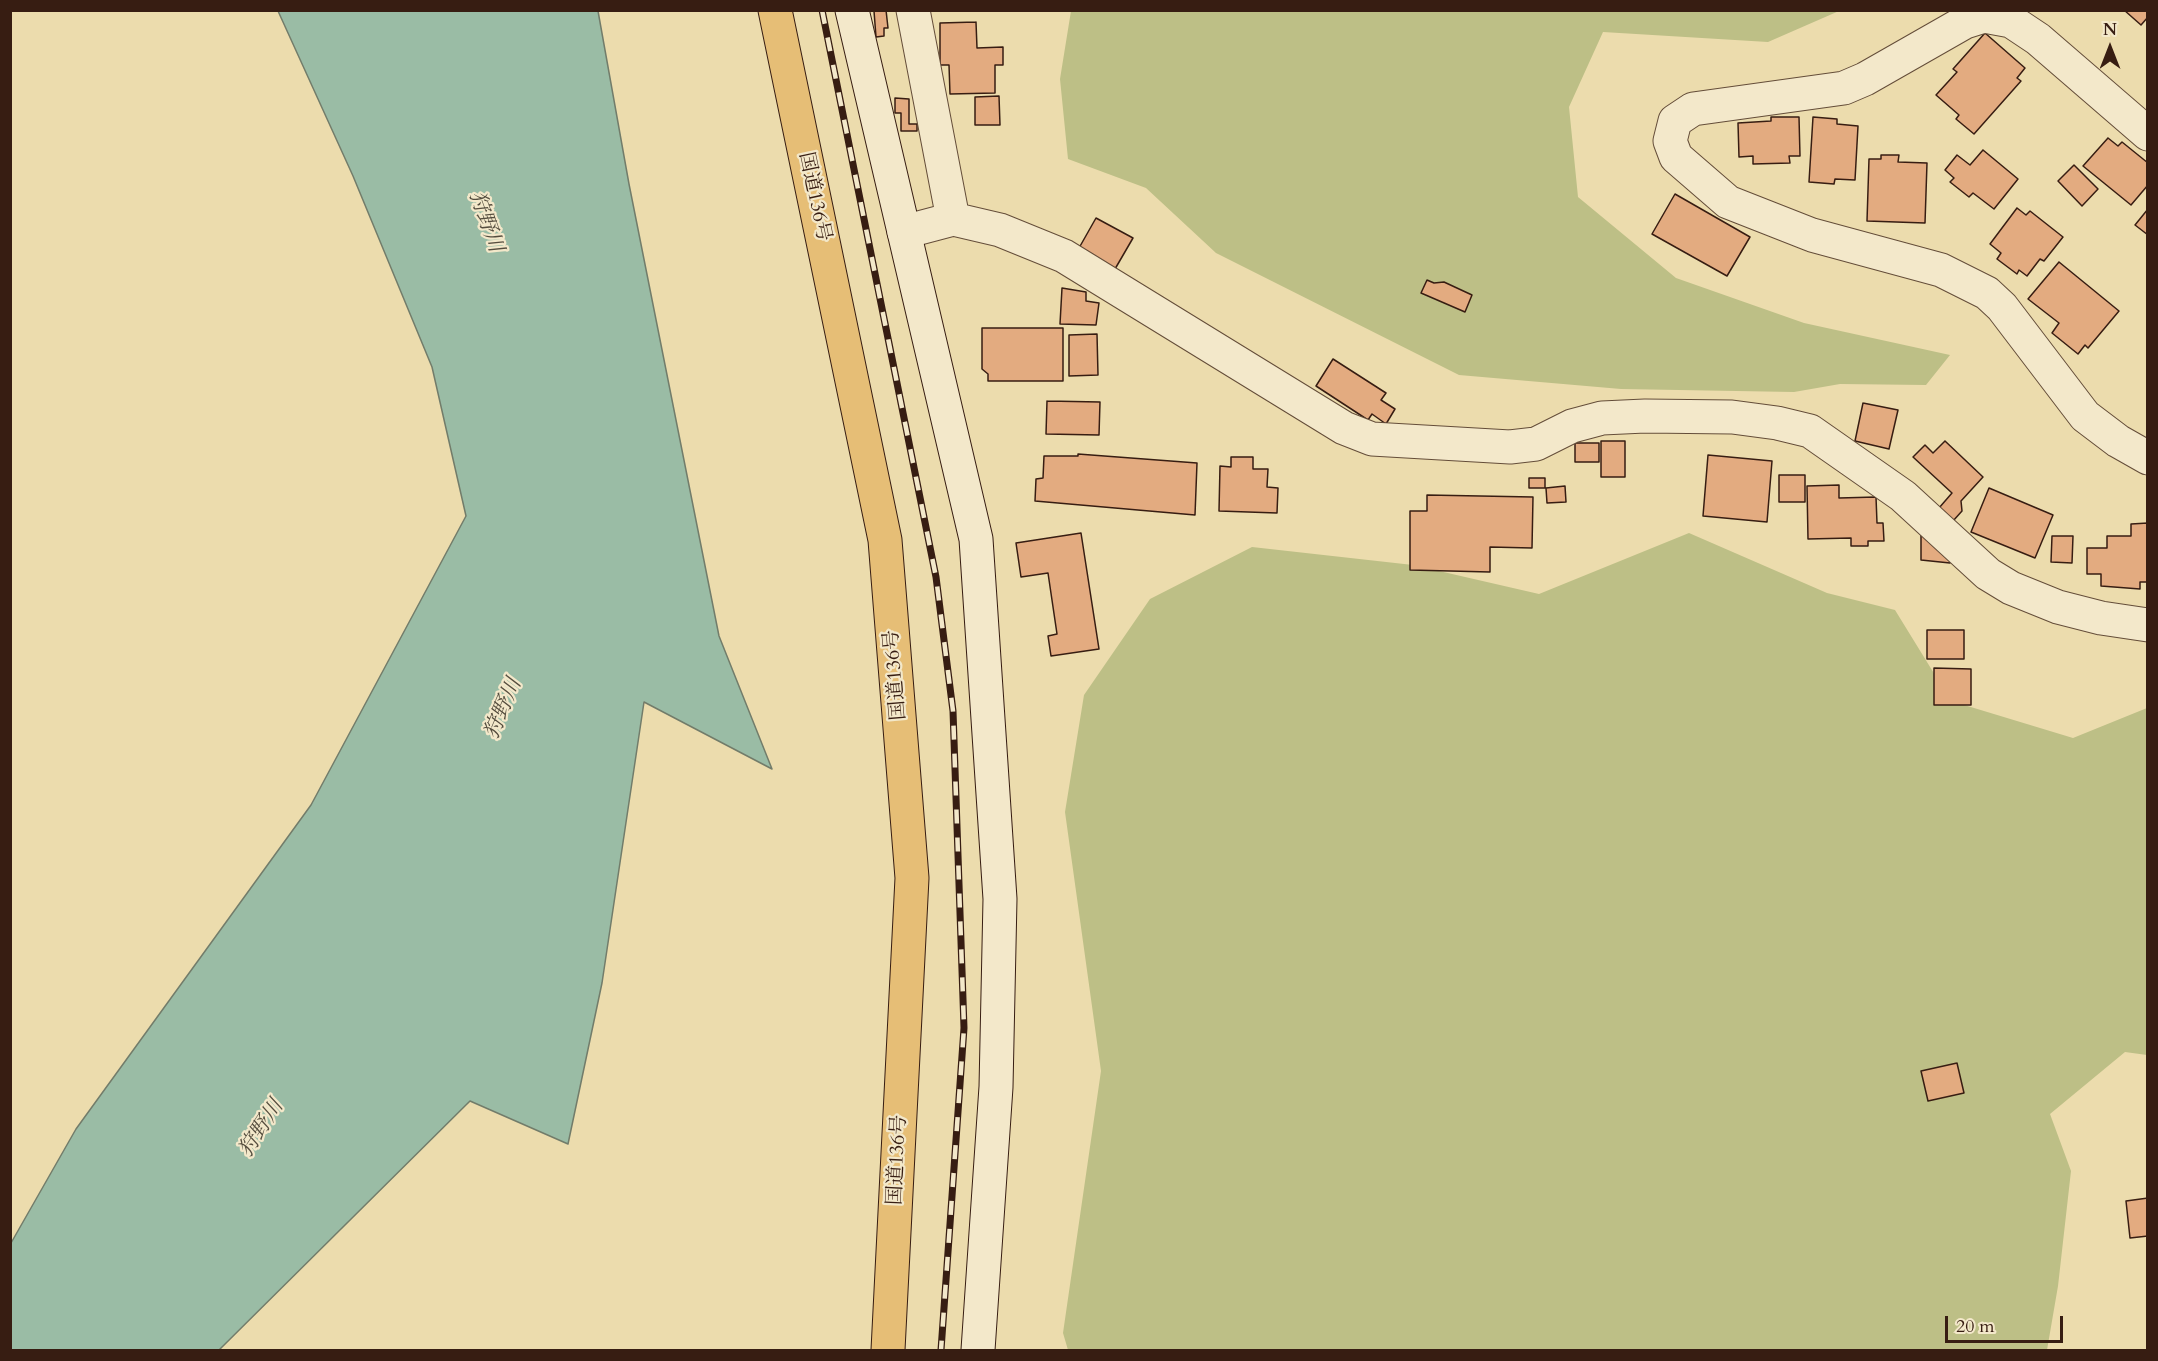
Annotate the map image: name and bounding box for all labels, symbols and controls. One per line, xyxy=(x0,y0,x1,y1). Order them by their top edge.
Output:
north arrow xyxy=(2080,18,2140,78)
text: N xyxy=(2103,19,2117,41)
street label: 国道136号 xyxy=(793,150,835,244)
water label: 狩野川 xyxy=(462,188,508,256)
street label: 国道136号 xyxy=(880,629,912,721)
water label: 狩野川 xyxy=(480,675,528,743)
water label: 狩野川 xyxy=(234,1096,290,1162)
street label: 国道136号 xyxy=(884,1114,912,1206)
scale bar xyxy=(1948,1304,2066,1342)
text: 20 m xyxy=(1956,1314,1995,1339)

